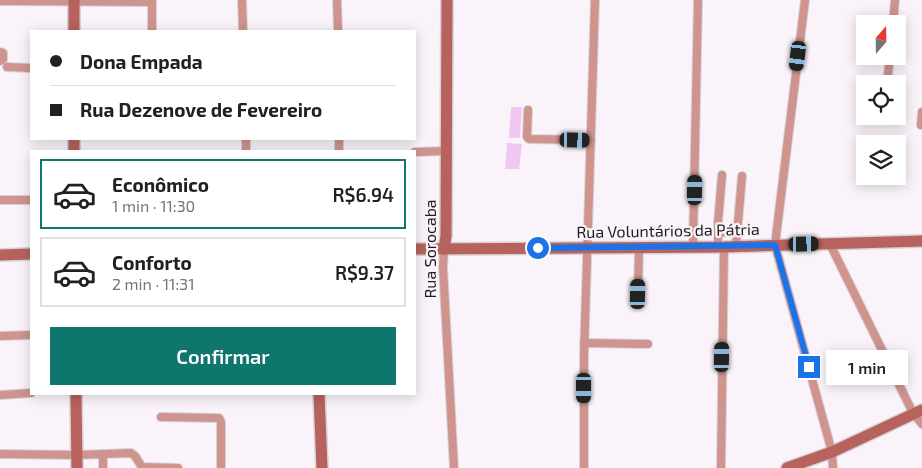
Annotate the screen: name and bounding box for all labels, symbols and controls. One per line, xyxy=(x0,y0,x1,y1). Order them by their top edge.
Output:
north arrow xyxy=(856,15,906,65)
map controls xyxy=(856,15,906,185)
car xyxy=(788,40,807,72)
text: Dona Empada xyxy=(80,50,203,73)
button: locate xyxy=(856,75,906,125)
text: Rua Dezenove de Fevereiro xyxy=(80,98,322,121)
car xyxy=(559,132,590,148)
button: layers xyxy=(856,135,906,185)
icon: car xyxy=(52,172,97,217)
text: Econômico xyxy=(112,173,209,196)
car xyxy=(687,175,702,205)
text: R$6.94 xyxy=(332,183,394,206)
text: 1 min · 11:30 xyxy=(112,196,195,215)
street label: Rua Sorocaba xyxy=(420,199,439,299)
street label: Rua Voluntários da Pátria xyxy=(576,219,760,241)
car xyxy=(788,236,819,252)
route start xyxy=(527,237,549,259)
icon: car xyxy=(52,250,97,295)
text: Conforto xyxy=(112,251,192,274)
text: R$9.37 xyxy=(335,261,394,284)
text: 2 min · 11:31 xyxy=(112,274,195,293)
car xyxy=(630,279,645,309)
button: Confirmar xyxy=(50,327,396,385)
car xyxy=(714,342,729,372)
callout: 1 min xyxy=(826,350,909,384)
route end xyxy=(798,356,820,378)
text: 1 min xyxy=(848,358,886,377)
car xyxy=(576,373,591,403)

